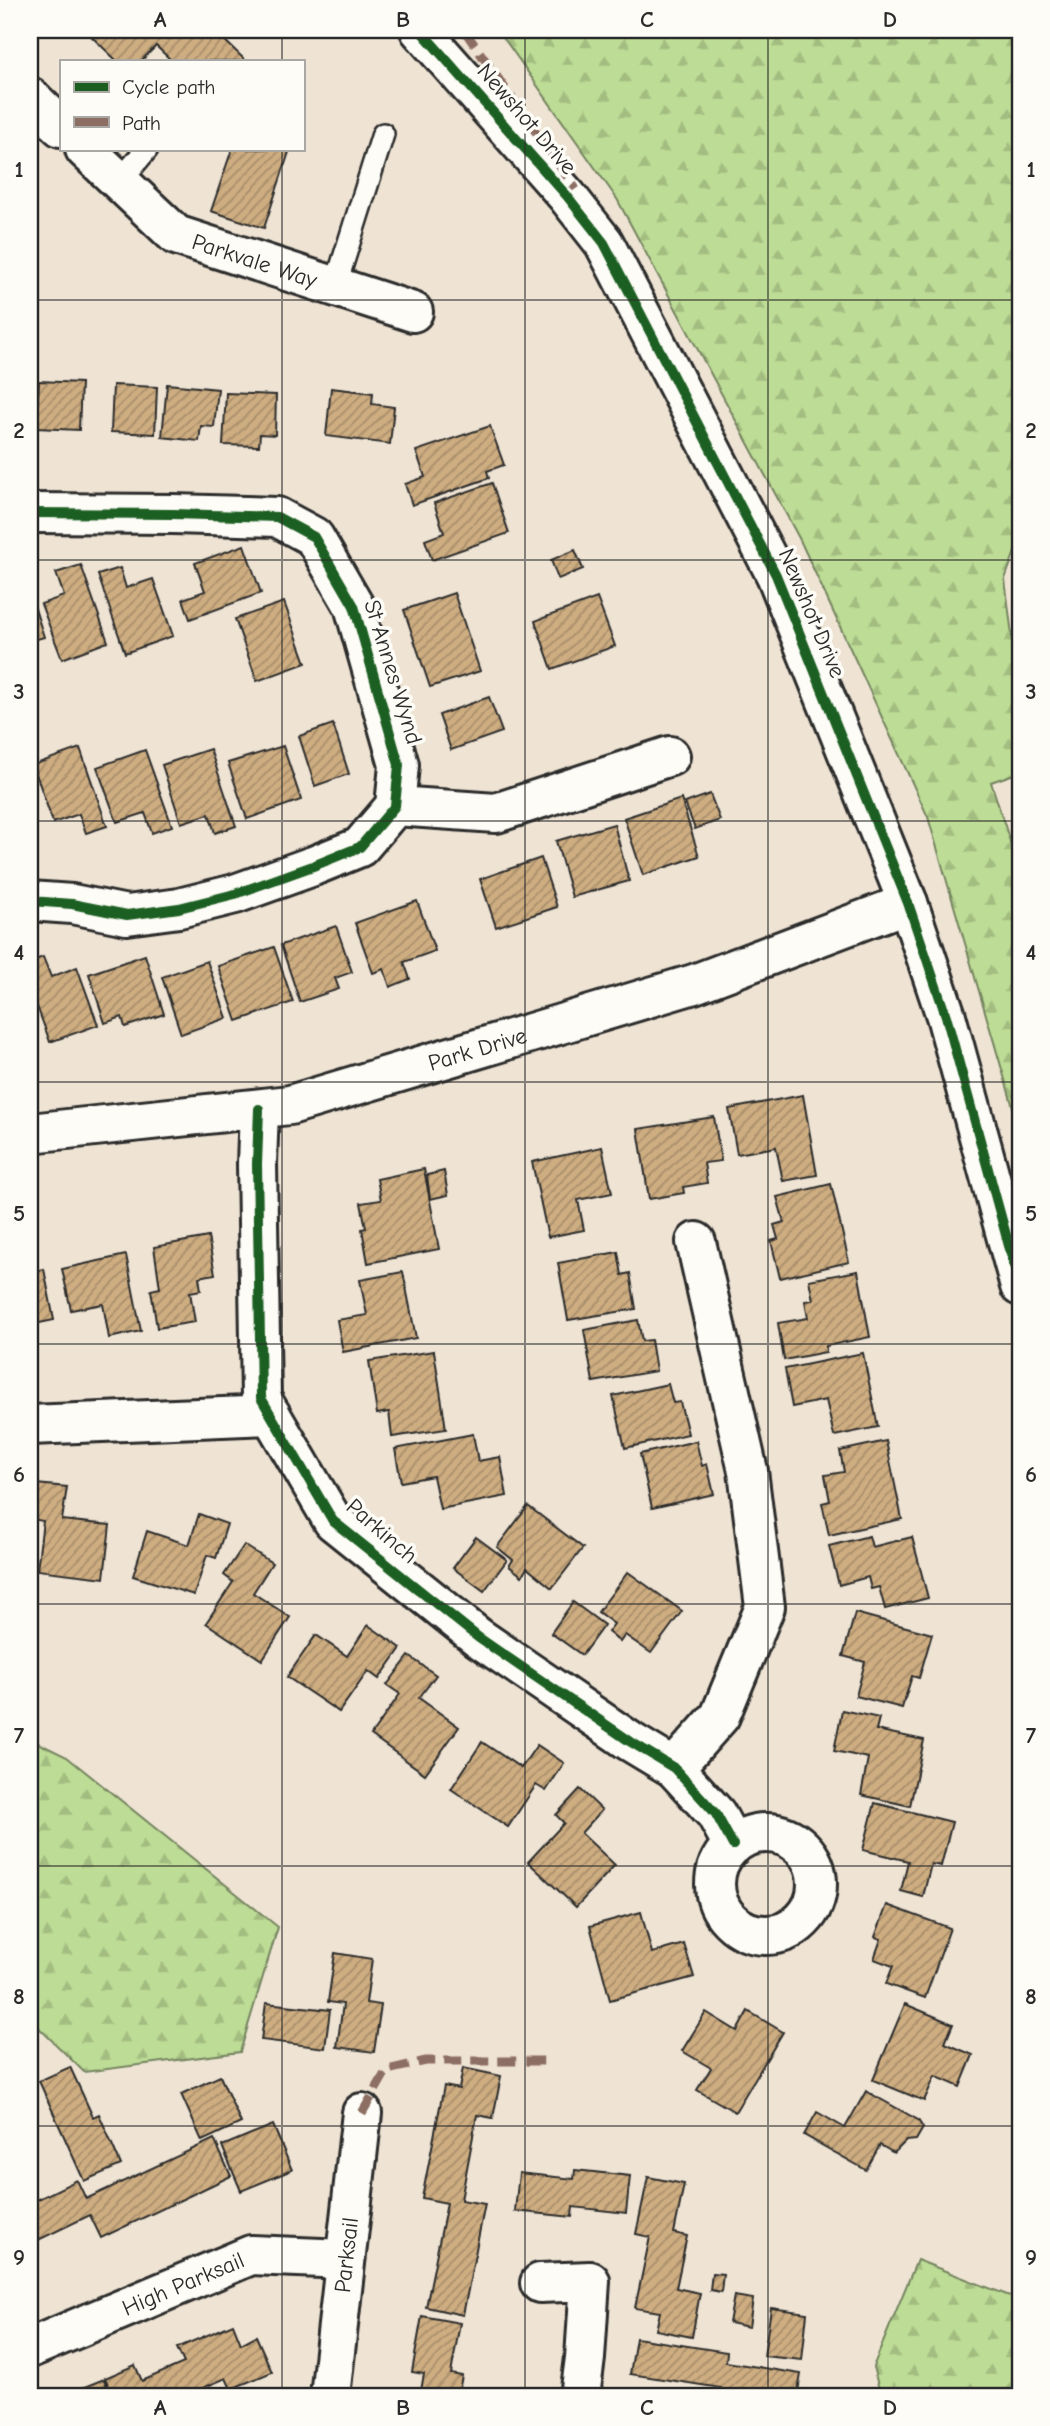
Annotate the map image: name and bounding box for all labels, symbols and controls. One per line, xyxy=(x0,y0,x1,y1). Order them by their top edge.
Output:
text: A xyxy=(154,6,167,33)
text: B xyxy=(396,6,410,33)
text: C xyxy=(640,6,654,33)
text: D xyxy=(883,6,897,33)
street label: Newshot Drive xyxy=(472,58,582,180)
legend xyxy=(60,60,304,150)
text: Cycle path xyxy=(122,75,215,99)
text: Path xyxy=(122,111,161,135)
text: 1 xyxy=(14,156,24,183)
text: 1 xyxy=(1026,156,1036,183)
street label: Parkvale Way xyxy=(189,228,321,294)
text: 2 xyxy=(13,417,25,444)
text: 2 xyxy=(1025,417,1037,444)
street label: Newshot Drive xyxy=(773,544,851,682)
street label: St Annes Wynd xyxy=(358,596,428,748)
text: 3 xyxy=(13,678,25,705)
text: 3 xyxy=(1025,678,1037,705)
text: 4 xyxy=(14,939,25,966)
text: 4 xyxy=(1026,939,1037,966)
street label: Park Drive xyxy=(425,1021,530,1076)
text: 5 xyxy=(13,1200,25,1227)
text: 5 xyxy=(1025,1200,1037,1227)
text: 6 xyxy=(13,1461,25,1488)
text: 6 xyxy=(1025,1461,1037,1488)
street label: Parkinch xyxy=(341,1493,423,1569)
text: 7 xyxy=(14,1722,25,1749)
text: 7 xyxy=(1026,1722,1037,1749)
text: 8 xyxy=(13,1983,25,2010)
text: 8 xyxy=(1025,1983,1037,2010)
street label: Parksail xyxy=(328,2216,364,2294)
text: 9 xyxy=(13,2244,25,2271)
text: 9 xyxy=(1025,2244,1037,2271)
street label: High Parksail xyxy=(118,2246,248,2321)
text: A xyxy=(154,2394,167,2421)
text: B xyxy=(396,2394,410,2421)
text: C xyxy=(640,2394,654,2421)
text: D xyxy=(883,2394,897,2421)

